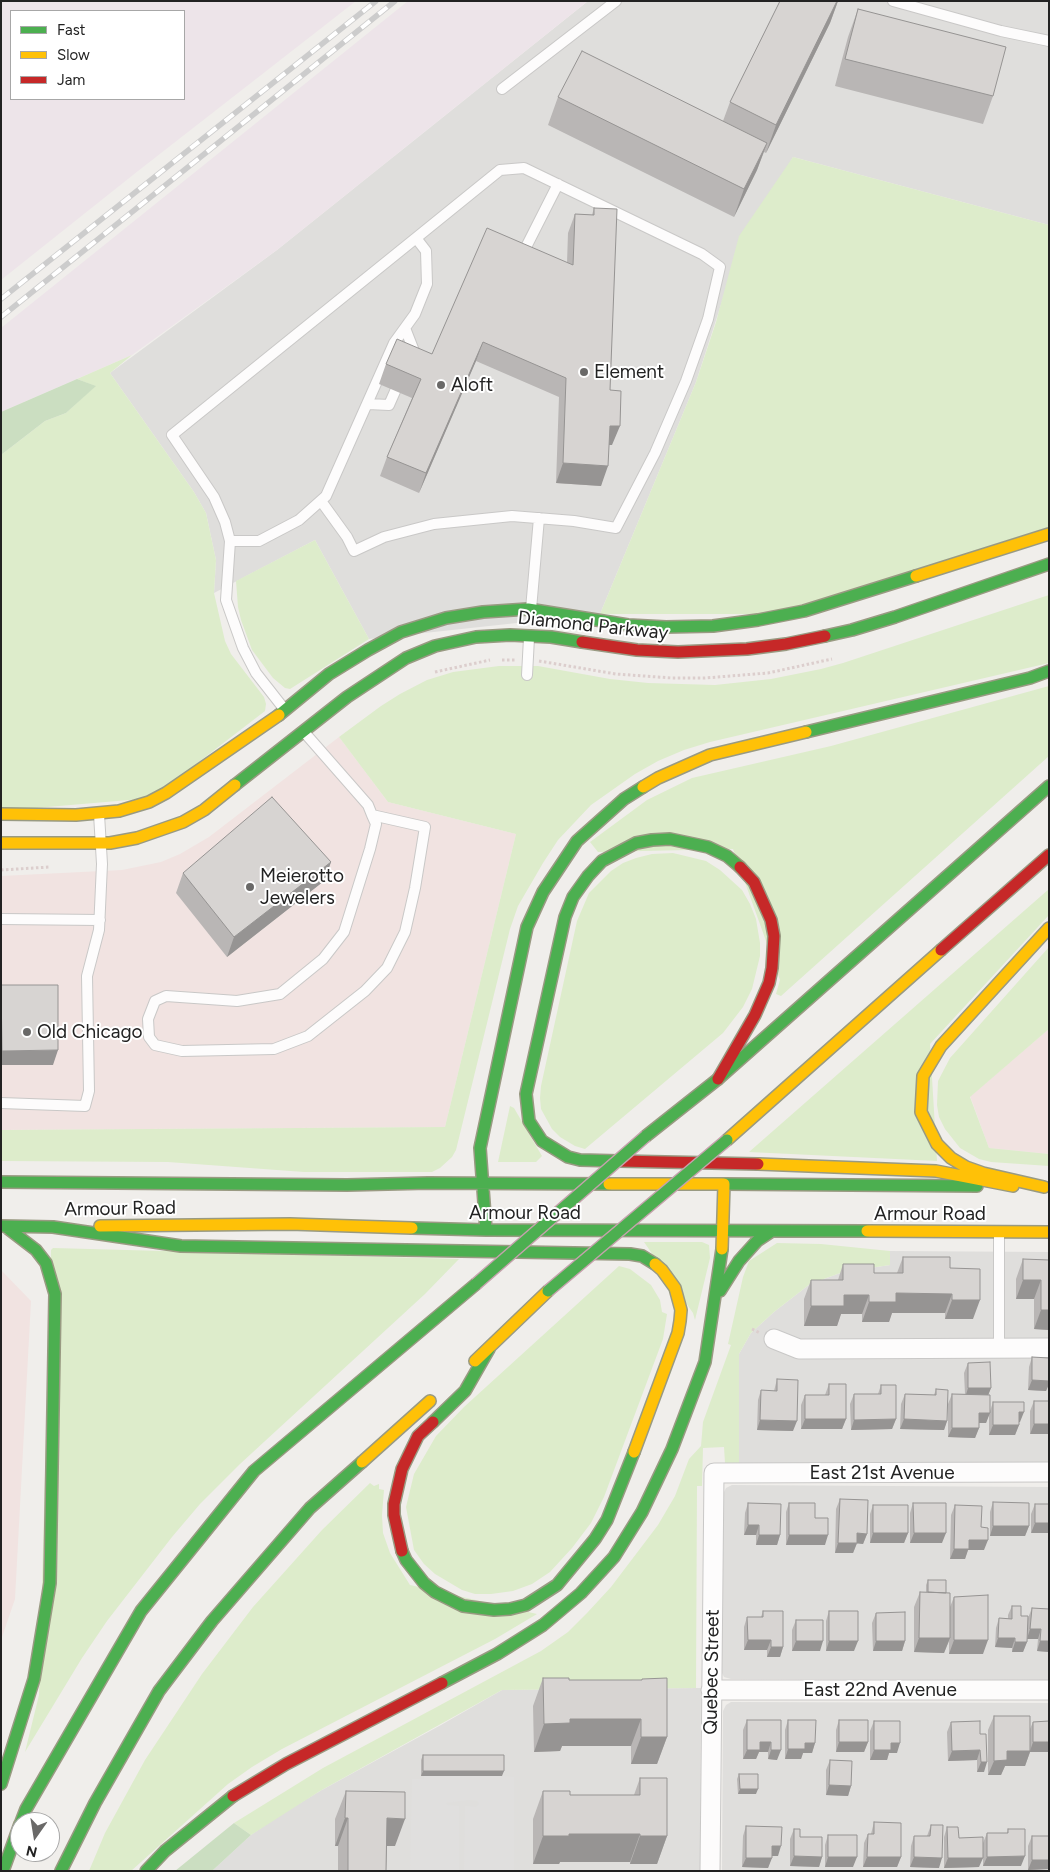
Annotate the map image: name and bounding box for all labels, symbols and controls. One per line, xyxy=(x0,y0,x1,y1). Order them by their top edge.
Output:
legend xyxy=(10,10,185,100)
text: Fast xyxy=(57,21,85,39)
text: Slow xyxy=(57,46,90,64)
text: Jam xyxy=(57,71,85,89)
place label: Element xyxy=(594,361,664,383)
marker: Element xyxy=(578,366,590,378)
place label: Aloft xyxy=(451,374,493,396)
marker: Aloft xyxy=(435,379,447,391)
street label: Diamond Parkway xyxy=(517,607,669,645)
place label: Meierotto Jewelers xyxy=(260,865,344,909)
marker: Meierotto Jewelers xyxy=(244,881,256,893)
place label: Old Chicago xyxy=(37,1021,143,1043)
marker: Old Chicago xyxy=(21,1026,33,1038)
street label: Armour Road xyxy=(64,1197,176,1221)
street label: Armour Road xyxy=(469,1202,581,1224)
street label: Armour Road xyxy=(874,1203,986,1225)
street label: East 21st Avenue xyxy=(809,1462,955,1484)
street label: Quebec Street xyxy=(700,1609,724,1735)
street label: East 22nd Avenue xyxy=(803,1679,957,1701)
north arrow xyxy=(10,1812,60,1862)
text: N xyxy=(25,1842,39,1861)

